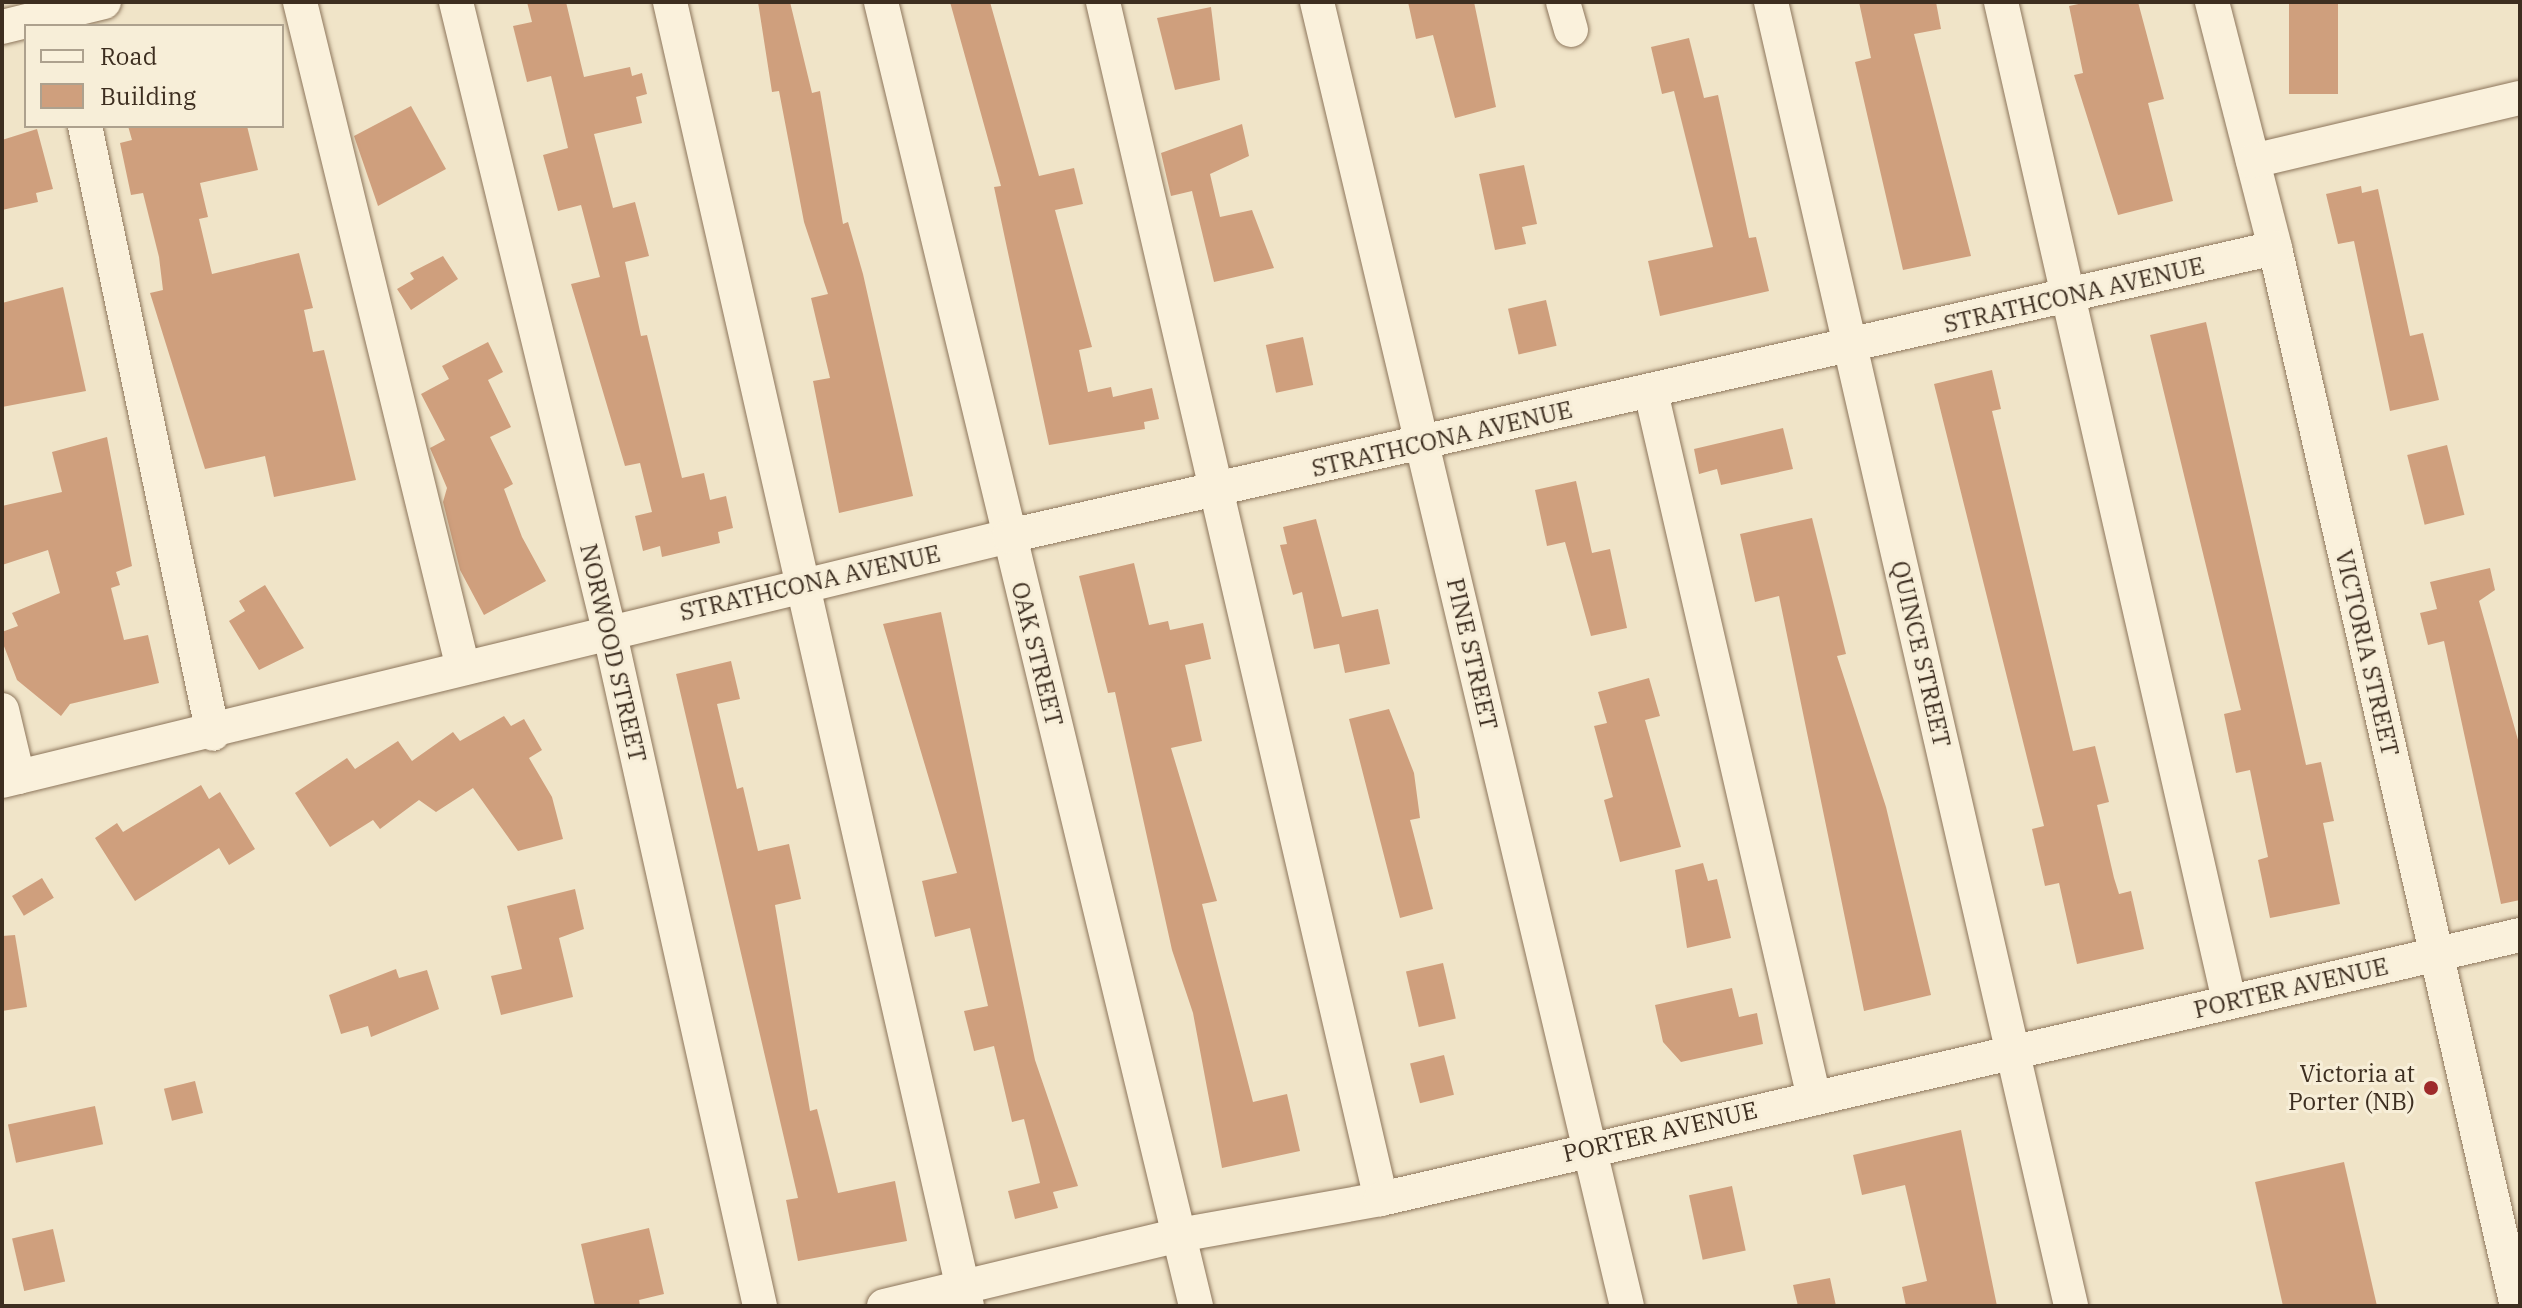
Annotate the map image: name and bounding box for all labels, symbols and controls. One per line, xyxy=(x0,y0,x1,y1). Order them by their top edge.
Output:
legend xyxy=(24,24,284,128)
text: Road xyxy=(100,40,157,72)
text: Building xyxy=(100,80,196,112)
street label: STRATHCONA AVENUE xyxy=(1941,251,2207,339)
street label: STRATHCONA AVENUE xyxy=(1309,395,1575,483)
street label: STRATHCONA AVENUE xyxy=(677,539,943,627)
street label: NORWOOD STREET xyxy=(574,541,652,765)
street label: VICTORIA STREET xyxy=(2329,547,2405,759)
street label: QUINCE STREET xyxy=(1886,558,1956,750)
street label: PINE STREET xyxy=(1441,575,1503,733)
street label: OAK STREET xyxy=(1005,579,1069,729)
street label: PORTER AVENUE xyxy=(2191,952,2391,1024)
place label: Victoria at Porter (NB) xyxy=(2288,1060,2415,1116)
marker: Victoria at Porter (NB) xyxy=(2422,1079,2440,1097)
street label: PORTER AVENUE xyxy=(1560,1096,1760,1168)

